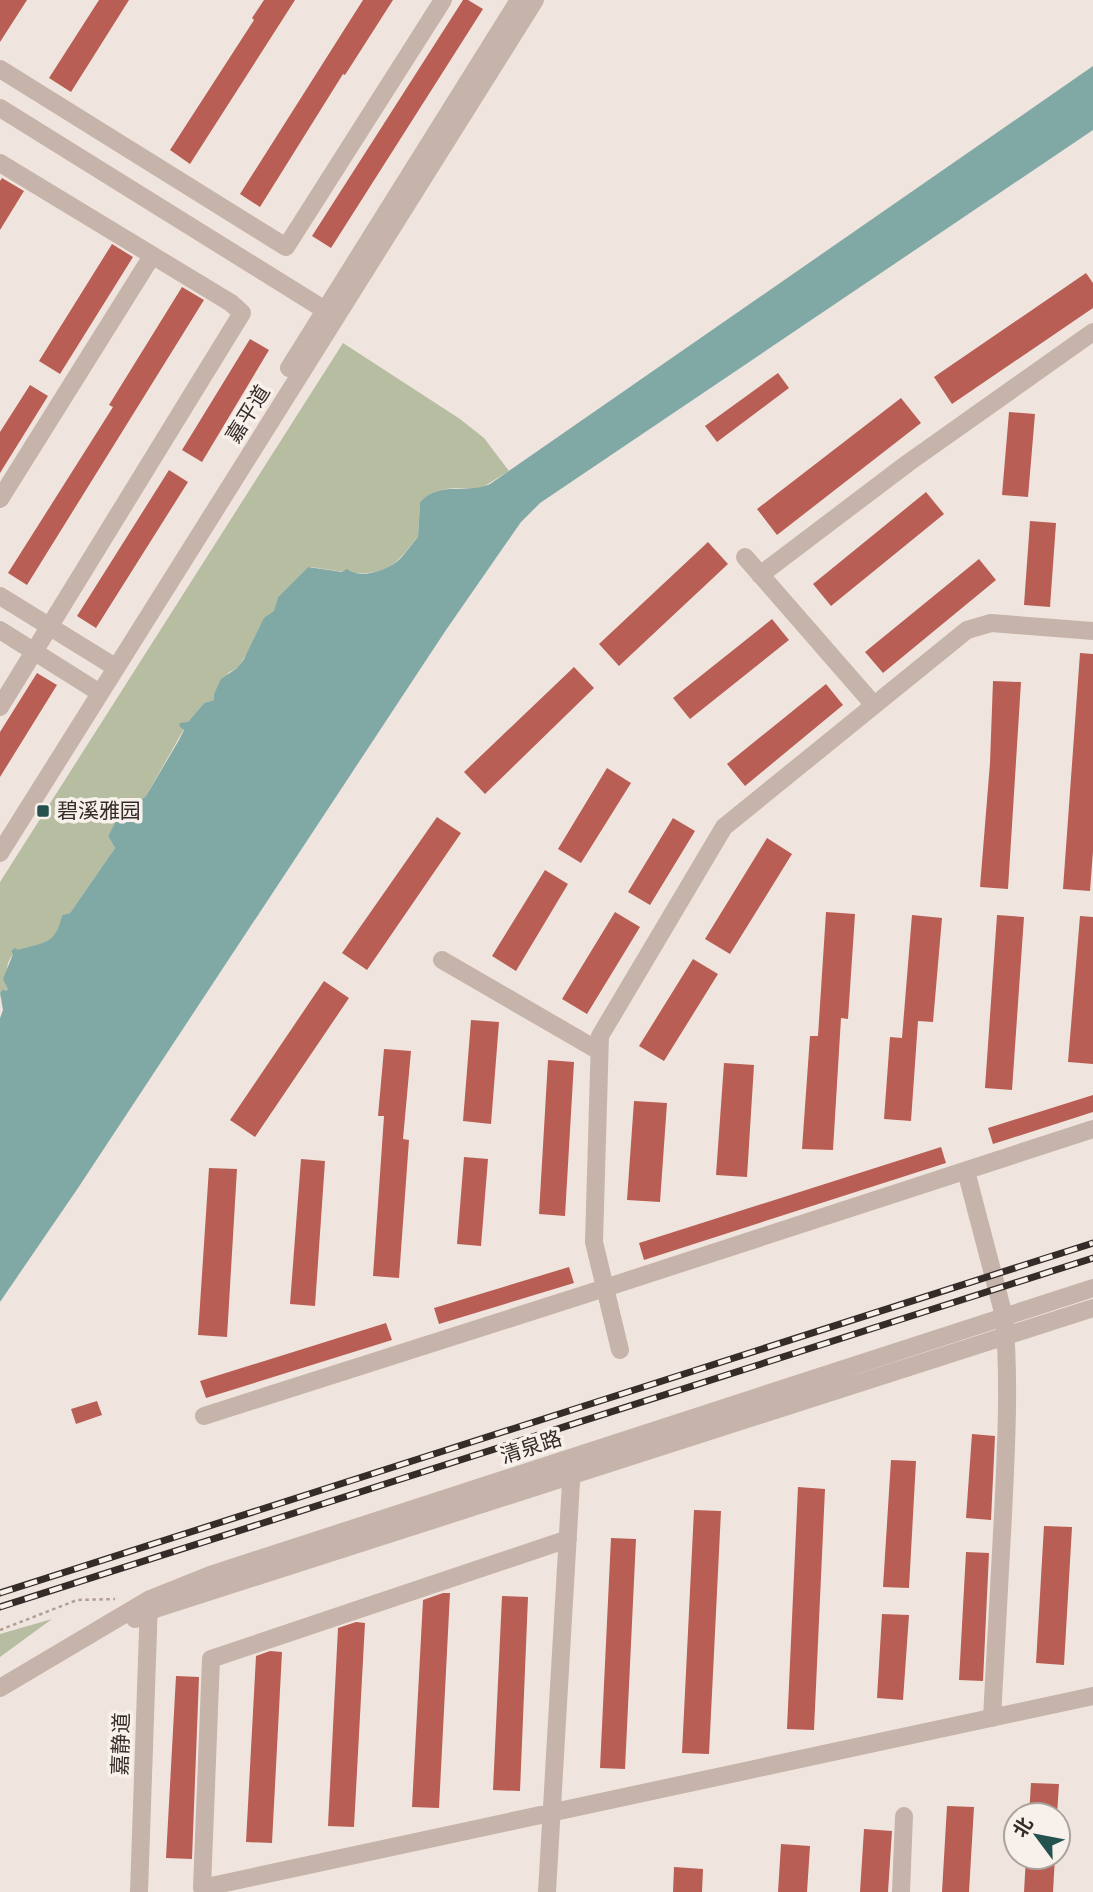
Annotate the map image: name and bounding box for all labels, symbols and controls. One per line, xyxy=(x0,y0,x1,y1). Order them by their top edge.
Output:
street label: 嘉平道 xyxy=(220,380,276,448)
place label: 碧溪雅园 xyxy=(57,798,141,824)
marker: 碧溪雅园 xyxy=(35,803,51,819)
street label: 清泉路 xyxy=(497,1425,565,1469)
street label: 嘉静道 xyxy=(107,1712,135,1776)
north arrow xyxy=(1002,1801,1072,1871)
text: 北 xyxy=(1008,1813,1039,1842)

